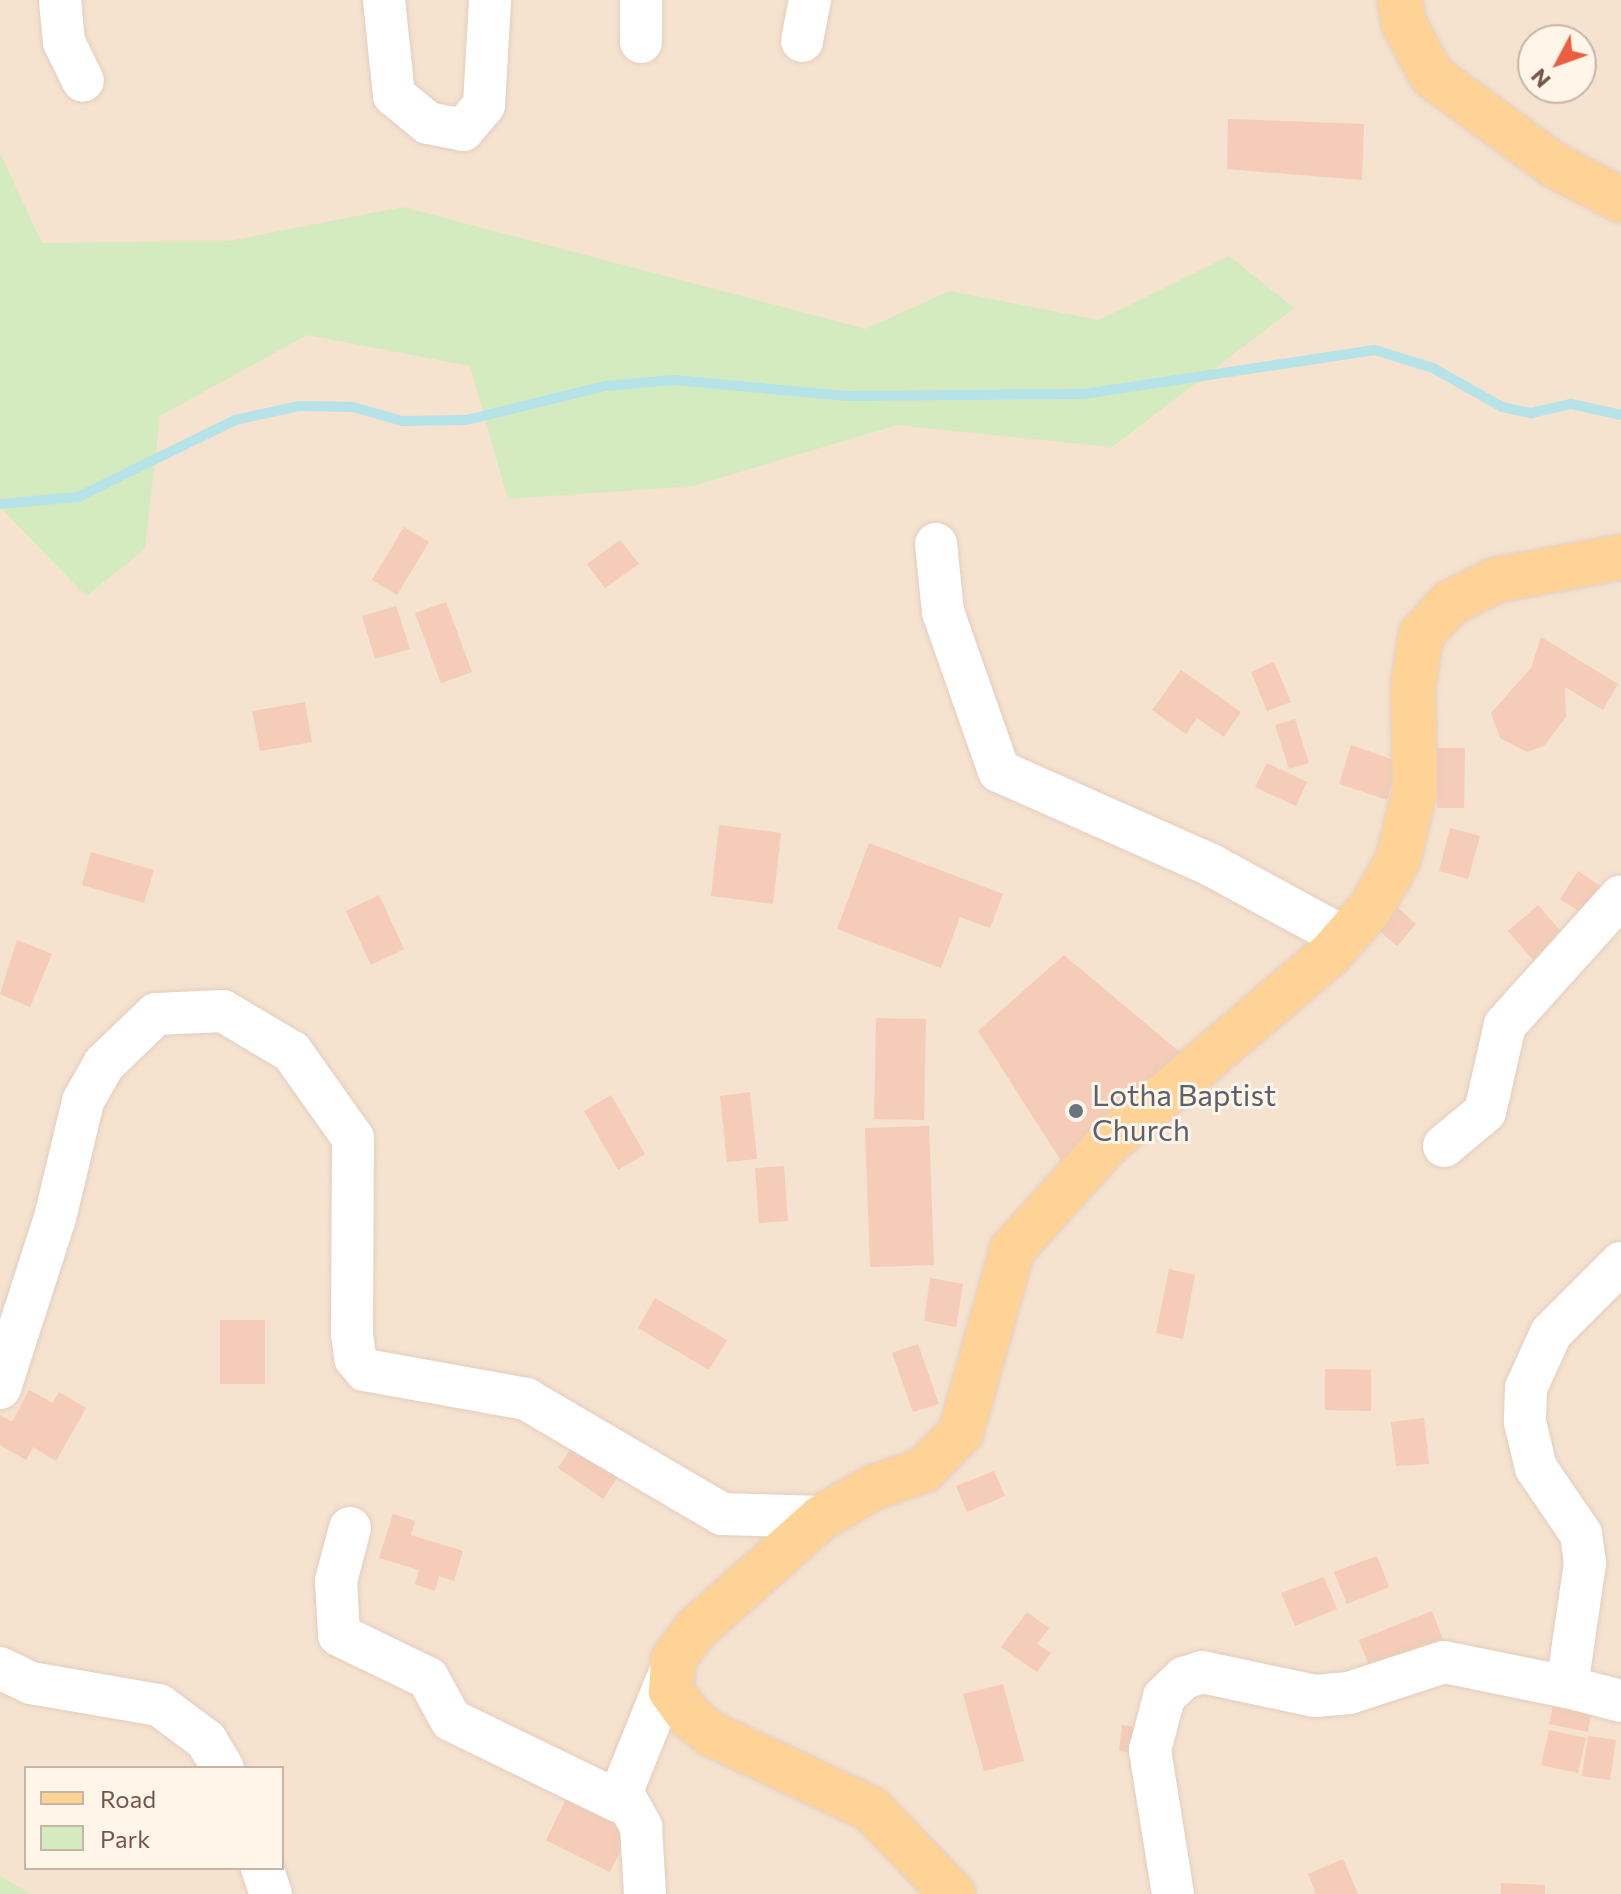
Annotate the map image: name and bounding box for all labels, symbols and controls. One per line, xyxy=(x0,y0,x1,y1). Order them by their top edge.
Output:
north arrow xyxy=(1517,24,1597,104)
text: N xyxy=(1524,64,1556,94)
place label: Lotha Baptist Church xyxy=(1092,1076,1276,1146)
marker: Lotha Baptist Church xyxy=(1067,1102,1085,1120)
legend xyxy=(24,1766,284,1870)
text: Road xyxy=(100,1784,156,1813)
text: Park xyxy=(100,1824,150,1853)

